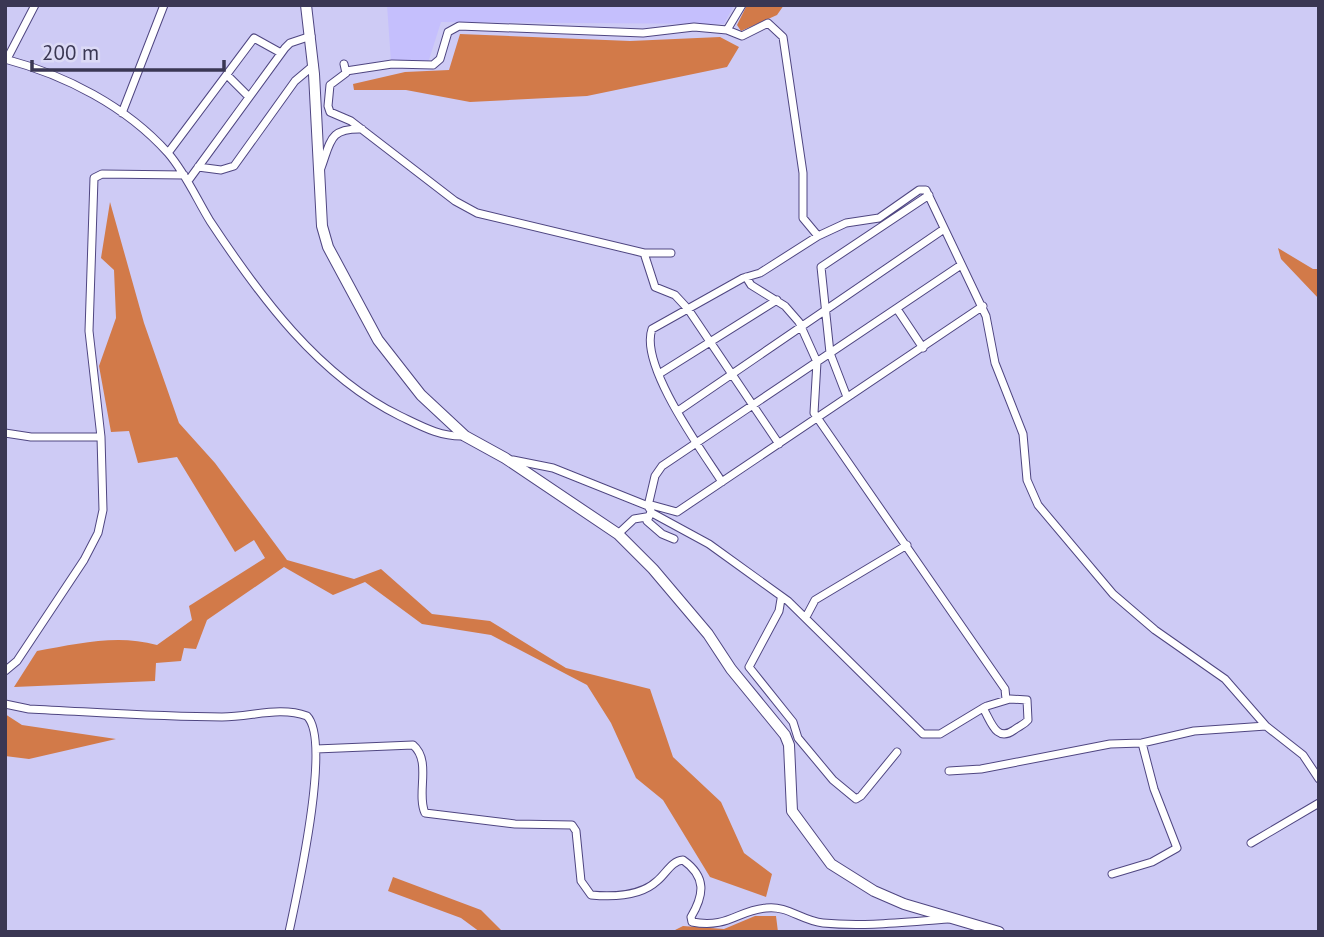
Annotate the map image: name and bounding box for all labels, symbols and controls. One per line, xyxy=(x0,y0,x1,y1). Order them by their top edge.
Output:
scale bar xyxy=(32,28,224,72)
text: 200 m xyxy=(42,39,99,66)

